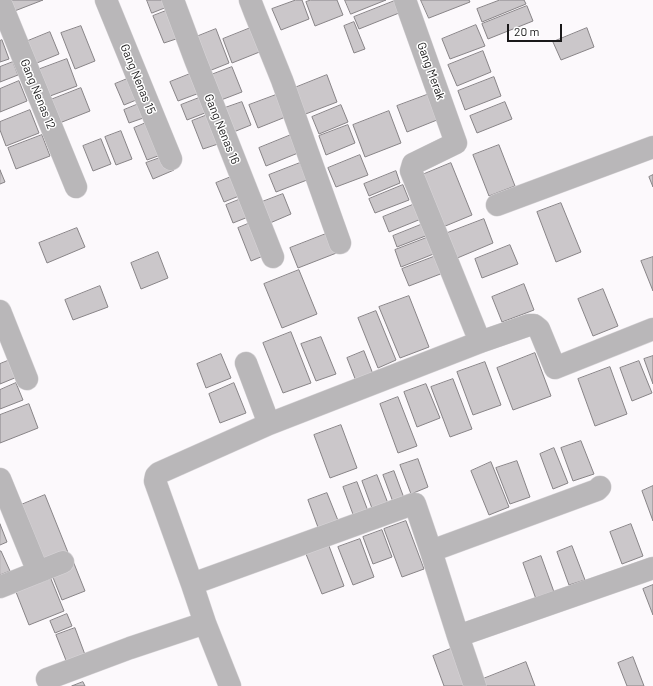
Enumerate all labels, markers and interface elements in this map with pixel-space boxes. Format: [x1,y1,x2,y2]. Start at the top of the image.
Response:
scale bar [509,16,564,42]
text: 20 m [514,24,540,38]
street label: Gang Merak [414,40,448,102]
street label: Gang Nenas 15 [117,42,159,116]
street label: Gang Nenas 12 [17,57,59,131]
street label: Gang Nenas 16 [201,92,243,166]

